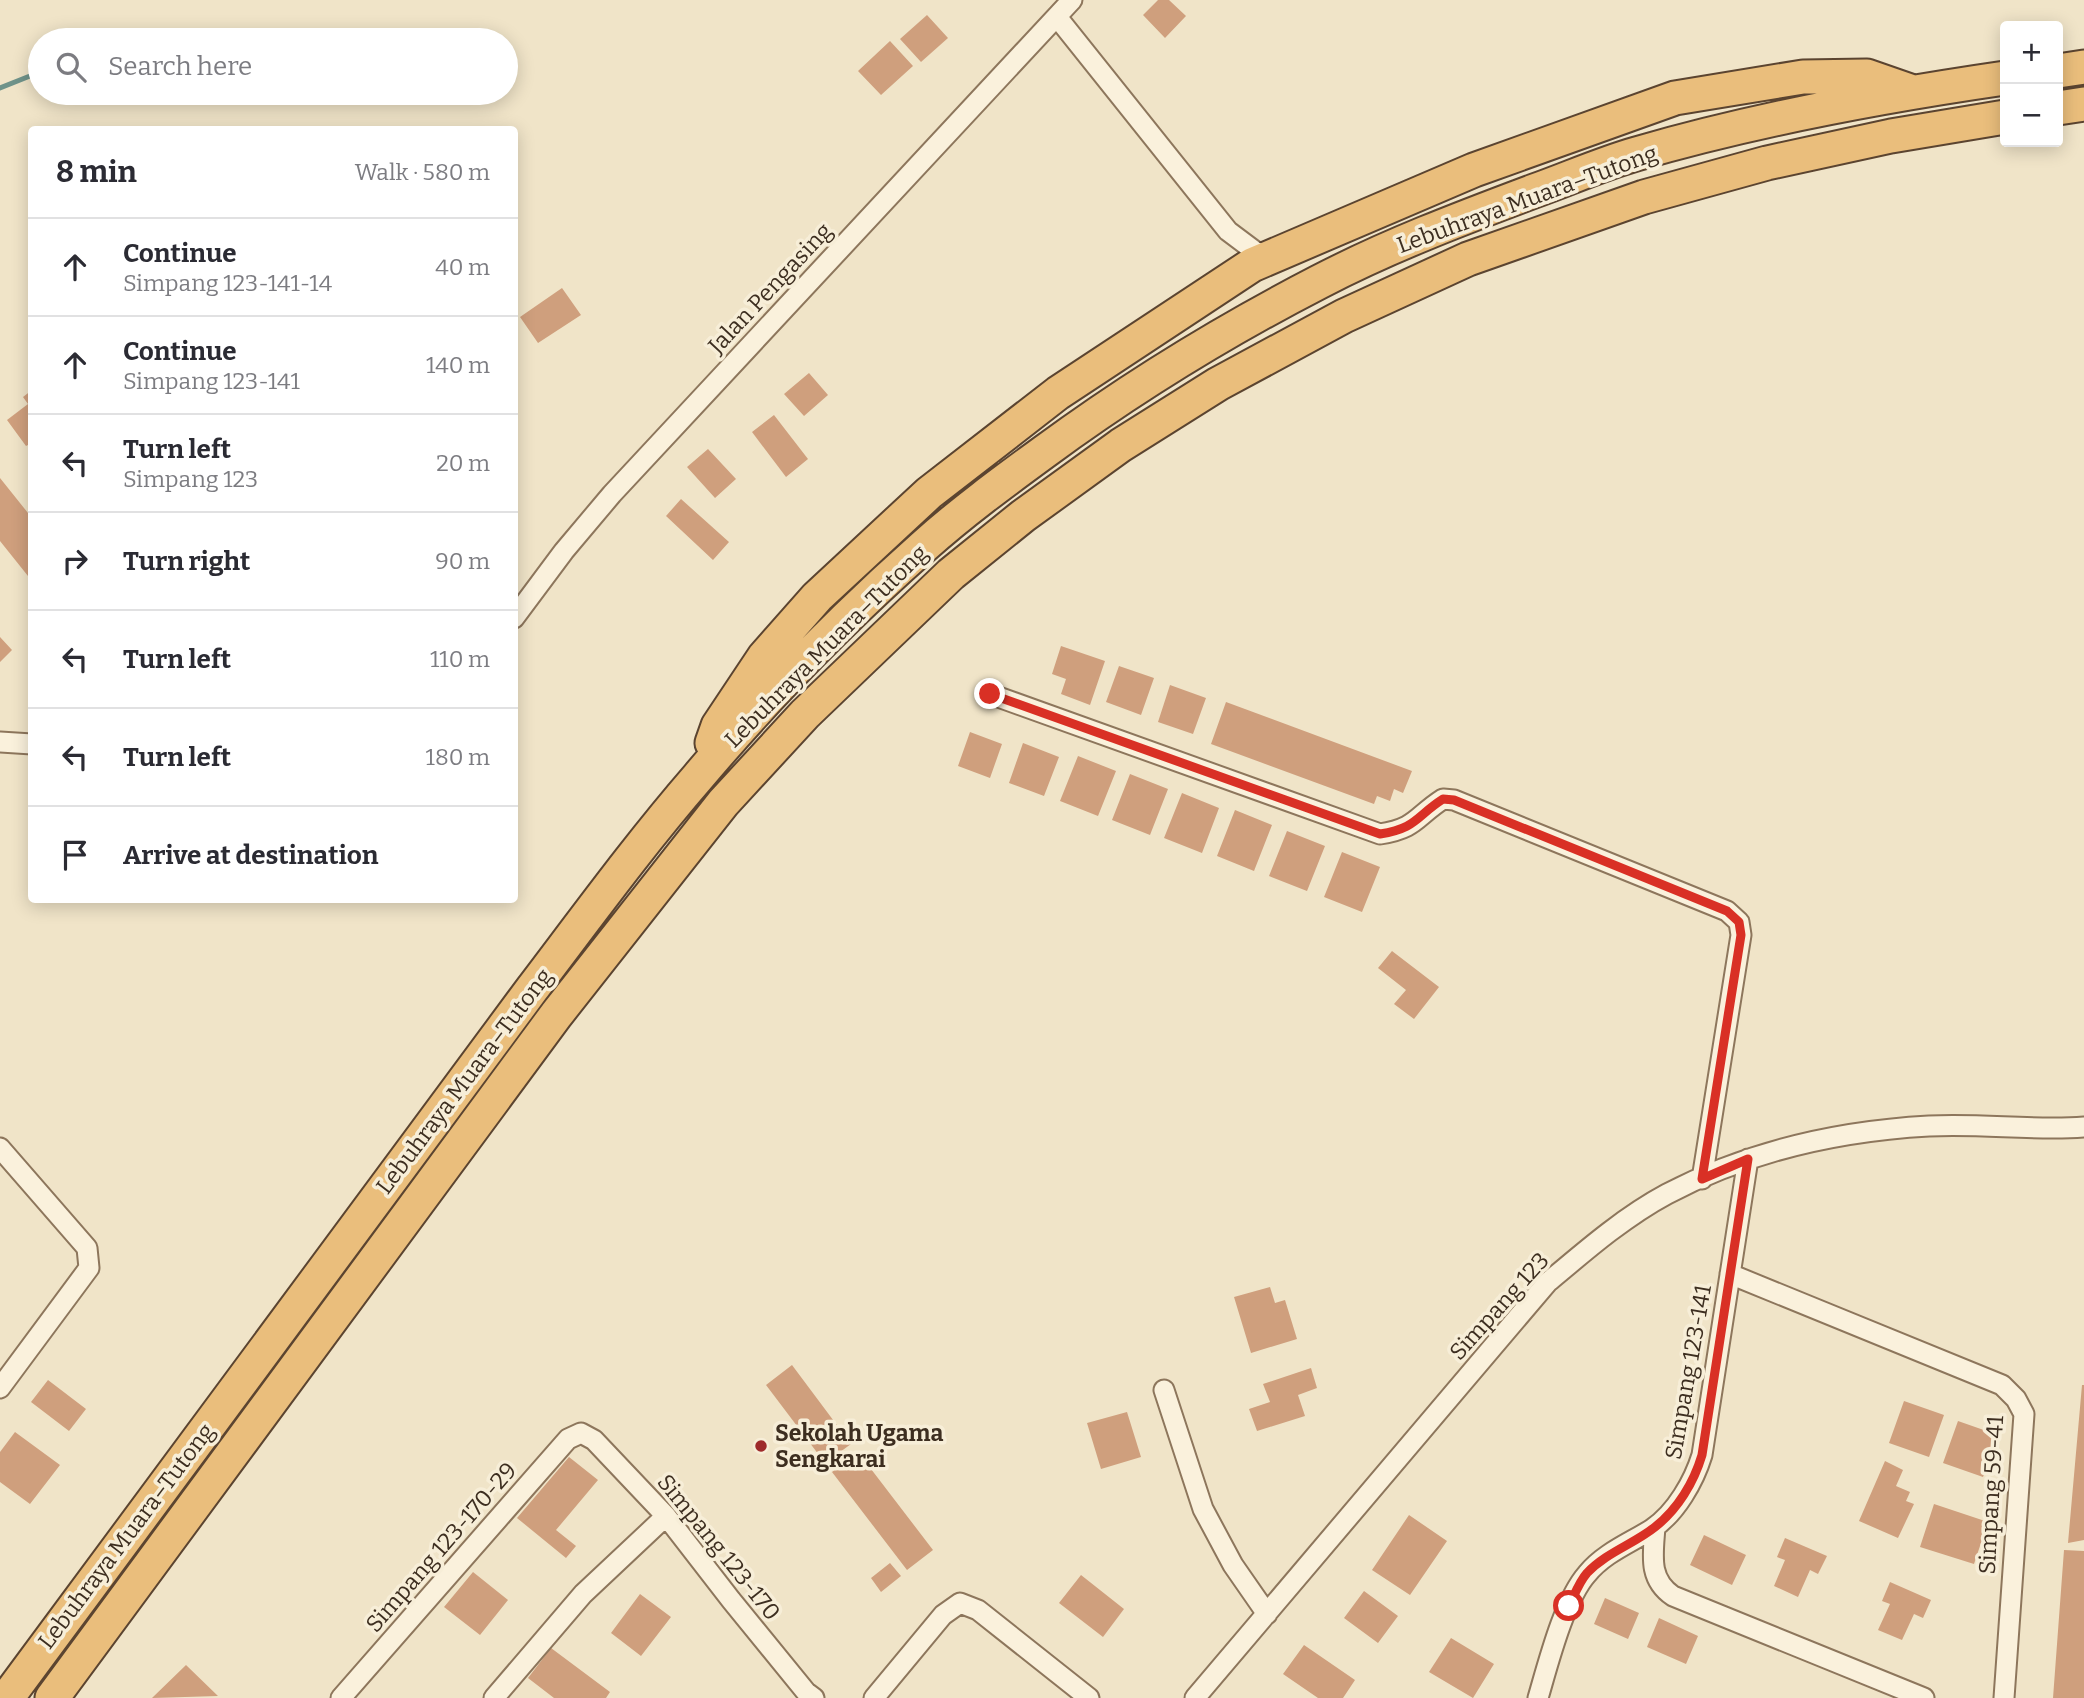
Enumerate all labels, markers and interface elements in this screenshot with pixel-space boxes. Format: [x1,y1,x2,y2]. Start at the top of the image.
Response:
map controls [2000,21,2063,147]
button: + [2000,21,2063,84]
search box [28,28,518,105]
icon: search [52,48,90,86]
text: Search here [108,51,252,82]
button: − [2000,84,2063,147]
street label: Lebuhraya Muara–Tutong [1393,139,1661,259]
text: 8 min [56,154,137,190]
text: Walk · 580 m [355,158,490,186]
street label: Jalan Pengasing [702,217,838,360]
text: Continue [123,238,237,269]
icon: ahead [56,248,94,286]
text: 40 m [435,253,490,281]
text: Simpang 123-141-14 [123,269,332,297]
text: Continue [123,336,237,367]
icon: ahead [56,346,94,384]
text: 140 m [426,351,490,379]
text: Simpang 123-141 [123,367,300,395]
text: Turn left [123,434,231,465]
icon: left [56,444,94,482]
text: 20 m [436,449,490,477]
text: Simpang 123 [123,465,258,493]
street label: Lebuhraya Muara–Tutong [719,539,933,753]
icon: right [56,542,94,580]
text: Turn right [123,546,250,577]
text: 90 m [435,547,490,575]
icon: left [56,640,94,678]
text: Turn left [123,644,231,675]
text: 110 m [430,645,490,673]
route end [974,678,1005,709]
icon: left [56,738,94,776]
text: Turn left [123,742,231,773]
text: 180 m [426,743,490,771]
icon: arrive [56,836,94,874]
text: Arrive at destination [123,840,378,871]
street label: Lebuhraya Muara–Tutong [370,963,558,1199]
street label: Simpang 123 [1443,1246,1555,1366]
street label: Simpang 123-141 [1659,1282,1717,1461]
street label: Simpang 59-41 [1973,1414,2009,1575]
street label: Lebuhraya Muara–Tutong [32,1418,220,1654]
place label: Sekolah Ugama Sengkarai [775,1419,944,1473]
marker: Sekolah Ugama Sengkarai [753,1438,769,1454]
street label: Simpang 123-170-29 [360,1456,522,1638]
street label: Simpang 123-170 [652,1468,786,1626]
route start [1553,1590,1584,1621]

